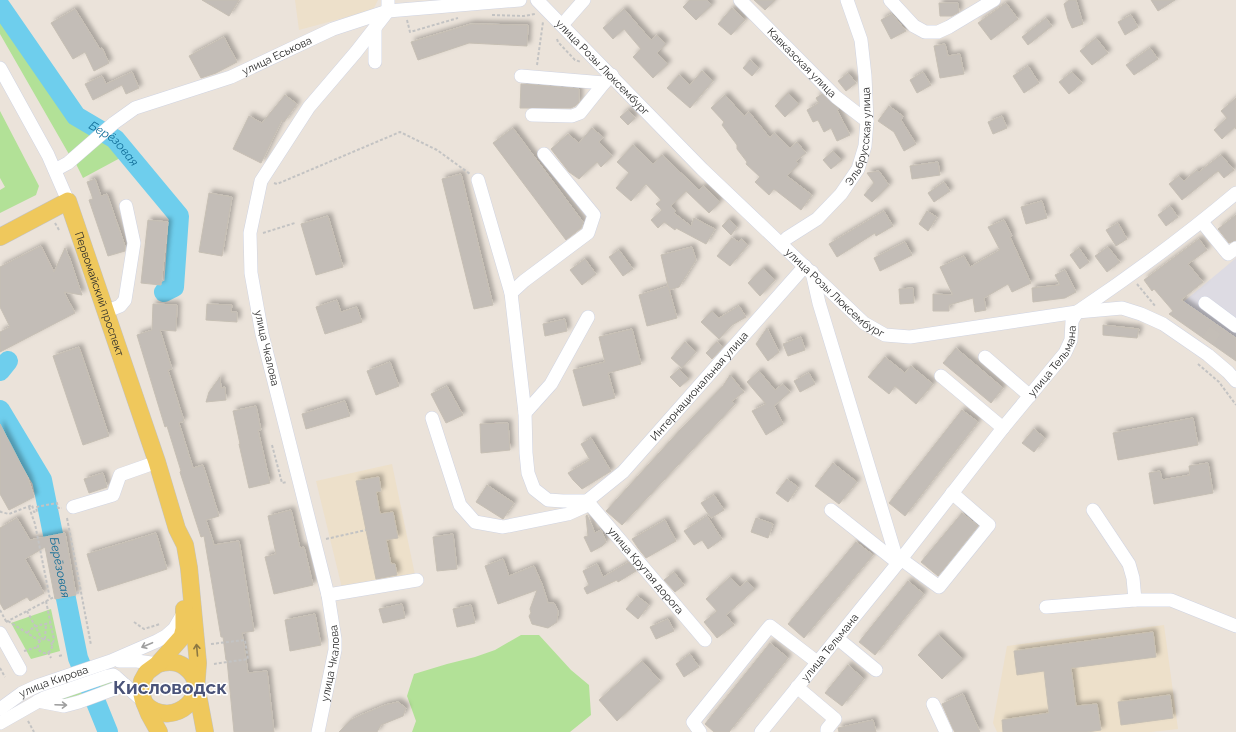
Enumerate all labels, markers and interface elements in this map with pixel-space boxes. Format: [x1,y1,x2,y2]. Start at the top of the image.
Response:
street label: улица Розы Люксембург [553,17,652,119]
street label: Кавказская улица [764,25,839,100]
street label: улица Еськова [240,34,314,78]
street label: Эльбрусская улица [843,87,874,188]
water label: Берёзовая [87,118,142,169]
street label: Первомайский проспект [72,230,127,359]
street label: улица Розы Люксембург [782,246,887,341]
street label: улица Чкалова [251,309,282,387]
street label: улица Тельмана [1026,325,1079,400]
street label: Интернациональная улица [648,329,751,443]
street label: улица Крутая дорога [605,525,686,617]
water label: Берёзовая [47,536,73,600]
street label: улица Тельмана [799,611,861,684]
street label: улица Чкалова [318,624,342,703]
one-way arrow [142,642,154,650]
one-way arrow [193,644,201,657]
street label: улица Кирова [17,663,90,700]
district label: Кисловодск [113,676,227,698]
one-way arrow [54,701,67,708]

